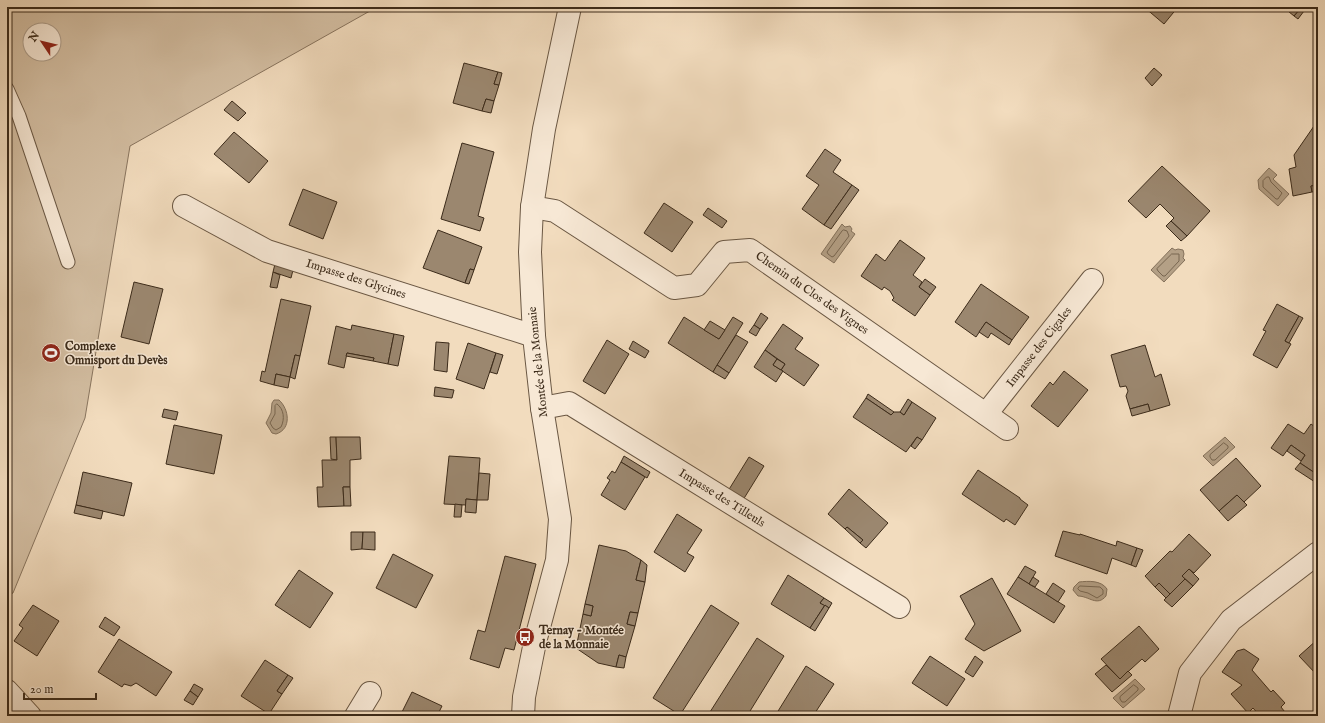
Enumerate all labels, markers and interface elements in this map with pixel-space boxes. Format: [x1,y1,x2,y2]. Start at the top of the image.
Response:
north arrow [22,22,62,62]
text: N [26,29,43,46]
street label: Chemin du Clos des Vignes [753,248,871,338]
street label: Impasse des Glycines [304,256,408,303]
street label: Impasse des Cigales [1003,304,1076,391]
street label: Montée de la Monnaie [525,305,551,418]
place label: Complexe Omnisport du Devès [65,339,168,369]
sports icon: Complexe Omnisport du Devès [40,342,62,364]
street label: Impasse des Tilleuls [675,465,768,531]
place label: Ternay - Montée de la Monnaie [538,623,624,652]
bus stop icon: Ternay - Montée de la Monnaie [514,626,536,648]
scale bar [24,675,96,701]
text: 20 m [30,682,53,697]

